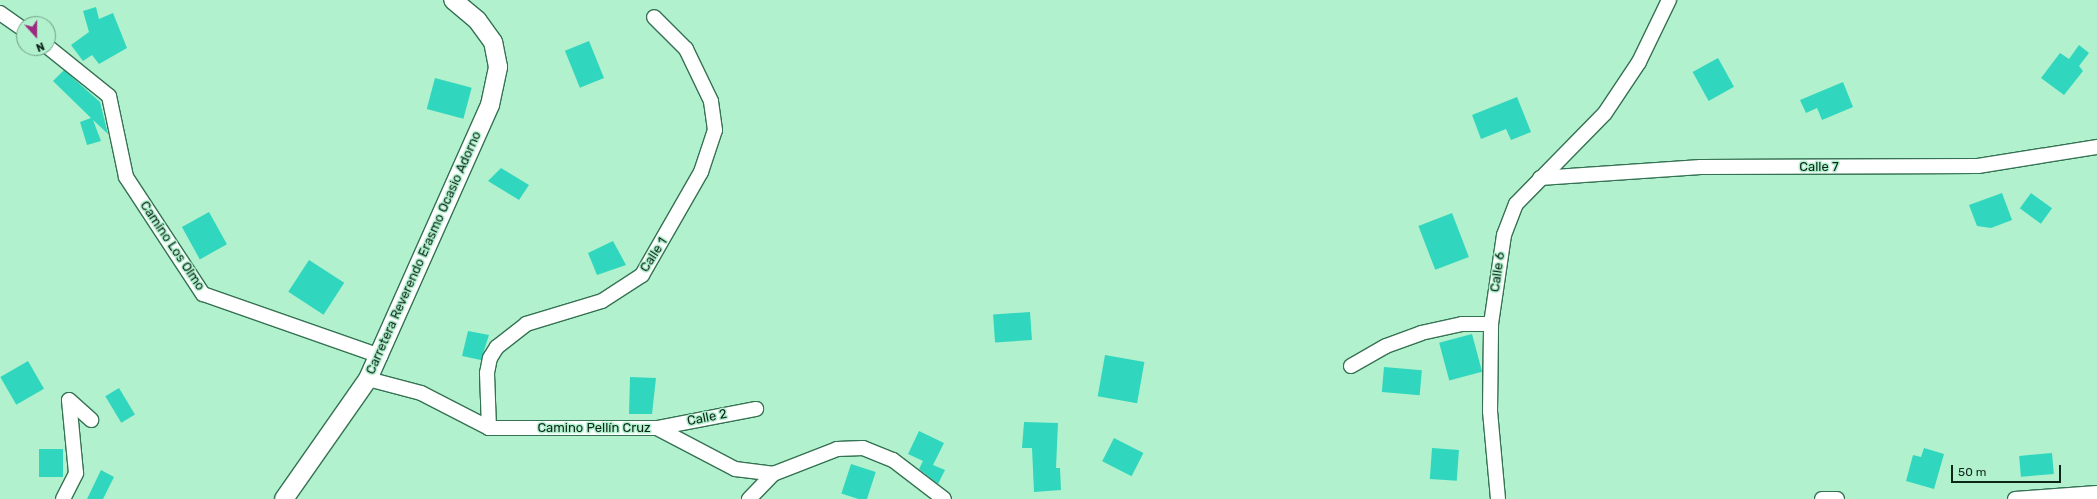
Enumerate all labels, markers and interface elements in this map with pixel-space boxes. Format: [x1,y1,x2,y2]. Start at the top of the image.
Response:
north arrow [16,16,56,56]
text: N [34,39,46,54]
street label: Carretera Reverendo Erasmo Ocasio Adorno [363,129,485,377]
street label: Calle 7 [1799,159,1839,175]
street label: Camino Los Olmo [136,198,208,294]
street label: Calle 1 [637,235,671,275]
street label: Calle 6 [1487,251,1509,293]
street label: Calle 2 [686,407,728,429]
street label: Camino Pellín Cruz [537,420,651,436]
scale bar [1953,457,2063,483]
text: 50 m [1958,465,1986,479]

